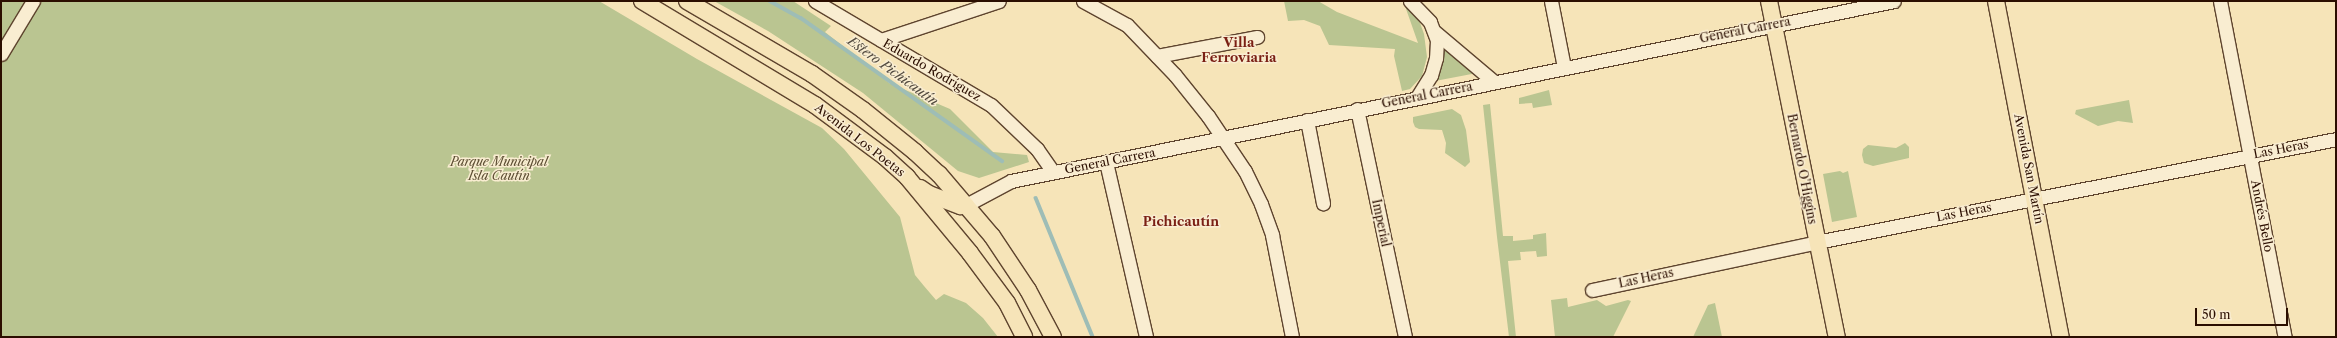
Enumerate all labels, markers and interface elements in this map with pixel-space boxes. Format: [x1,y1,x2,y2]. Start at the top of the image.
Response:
street label: General Carrera [1698,14,1792,46]
water label: Estero Pichicautín [845,33,941,109]
district label: Villa Ferroviaria [1201,35,1277,66]
street label: Eduardo Rodríguez [880,36,984,104]
street label: General Carrera [1380,79,1474,111]
street label: Avenida Los Poetas [812,100,908,180]
street label: Bernardo O'Higgins [1784,113,1820,225]
street label: Avenida San Martín [2011,113,2047,225]
street label: Las Heras [2252,137,2310,161]
street label: General Carrera [1063,145,1157,177]
park label: Parque Municipal Isla Cautín [450,155,548,183]
street label: Andrés Bello [2248,179,2276,253]
street label: Imperial [1369,198,1393,248]
street label: Las Heras [1935,200,1993,224]
district label: Pichicautín [1143,213,1219,229]
street label: Las Heras [1617,265,1675,291]
scale bar [2197,300,2290,326]
text: 50 m [2202,307,2231,322]

